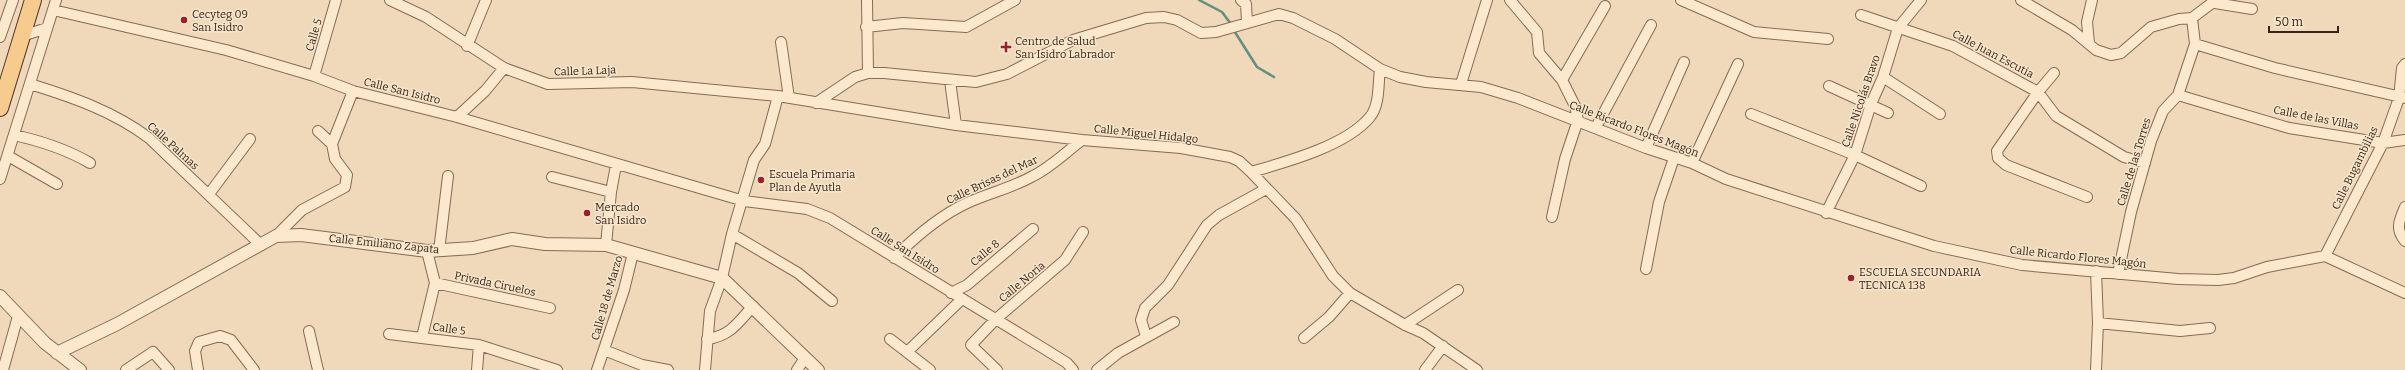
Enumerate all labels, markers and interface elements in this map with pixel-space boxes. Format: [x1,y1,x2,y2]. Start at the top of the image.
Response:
place label: Cecyteg 09 San Isidro [192,8,248,34]
scale bar [2269,8,2338,34]
marker: Cecyteg 09 San Isidro [179,15,189,25]
text: 50 m [2275,15,2304,29]
street label: Calle 5 [303,17,325,53]
street label: Calle Juan Escutia [1950,27,2036,81]
place label: Centro de Salud San Isidro Labrador [1015,35,1115,61]
marker: Centro de Salud San Isidro Labrador [1000,41,1012,53]
street label: Calle Nicolás Bravo [1839,53,1883,149]
street label: Calle La Laja [554,63,616,79]
street label: Calle San Isidro [362,75,442,107]
street label: Calle Ricardo Flores Magón [1568,98,1701,160]
street label: Calle de las Villas [2272,103,2360,133]
street label: Calle de las Torres [2114,116,2154,208]
street label: Calle Palmas [145,120,201,172]
street label: Calle Miguel Hidalgo [1093,122,1199,146]
street label: Calle Bugambilias [2329,124,2381,212]
street label: Calle Brisas del Mar [944,153,1040,207]
place label: Escuela Primaria Plan de Ayutla [769,168,855,194]
marker: Escuela Primaria Plan de Ayutla [756,175,766,185]
place label: Mercado San Isidro [595,201,646,227]
marker: Mercado San Isidro [582,208,592,218]
street label: Calle San Isidro [868,224,942,276]
street label: Calle Emiliano Zapata [328,232,440,256]
street label: Calle 8 [968,237,1002,269]
street label: Calle Ricardo Flores Magón [2009,243,2147,271]
street label: Calle 18 de Marzo [589,254,625,342]
street label: Calle Noria [996,259,1048,305]
place label: ESCUELA SECUNDARIA TECNICA 138 [1859,266,1981,292]
street label: Privada Ciruelos [453,269,537,299]
marker: ESCUELA SECUNDARIA TECNICA 138 [1846,273,1856,283]
street label: Calle 5 [432,320,467,338]

